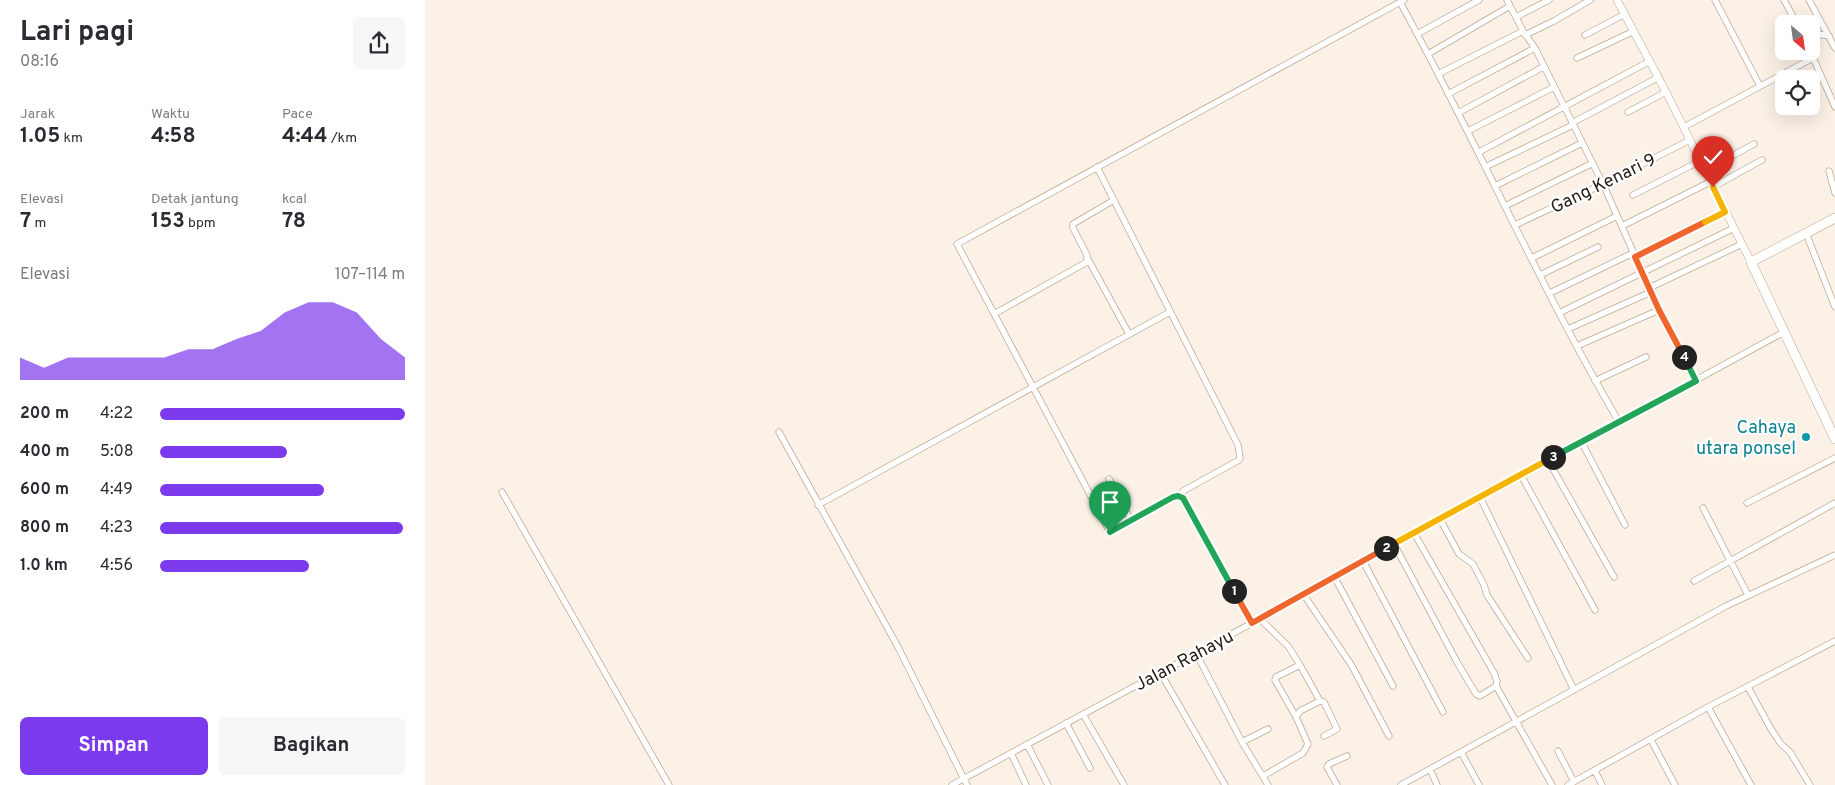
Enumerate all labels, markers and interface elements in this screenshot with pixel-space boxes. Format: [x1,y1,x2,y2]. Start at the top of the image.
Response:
text: Lari pagi [20,15,134,51]
north arrow [1775,15,1820,60]
map controls [1775,15,1820,115]
button: share [353,17,405,69]
text: 08:16 [20,52,59,72]
button: locate [1775,70,1820,115]
text: Jarak [20,106,55,123]
text: Waktu [151,106,190,123]
text: Pace [282,106,313,123]
text: 1.05 [20,123,60,150]
text: 4:58 [151,123,196,150]
text: 4:44 [282,123,328,150]
text: km [60,130,83,147]
text: /km [328,130,357,147]
pin [1692,136,1734,187]
icon: check [1699,143,1727,171]
street label: Gang Kenari 9 [1547,149,1660,220]
text: Elevasi [20,191,64,208]
text: Detak jantung [151,191,239,208]
text: kcal [282,191,307,208]
text: 7 [20,208,31,235]
text: 153 [151,208,185,235]
text: 78 [282,208,306,235]
text: m [31,215,46,232]
text: bpm [185,215,216,232]
text: Elevasi [20,265,70,285]
text: 107–114 m [335,265,405,285]
pin: 4 [1671,344,1697,370]
text: 4 [1680,349,1689,366]
text: 200 m [20,404,69,424]
text: 4:22 [100,404,133,424]
place label: Cahaya utara ponsel [1696,417,1796,461]
marker: Cahaya utara ponsel [1800,431,1812,443]
text: 400 m [20,442,69,462]
text: 5:08 [100,442,134,462]
pin: 3 [1541,444,1565,470]
text: 3 [1549,449,1558,466]
text: 600 m [20,480,69,500]
text: 4:49 [100,480,133,500]
pin [1089,481,1131,532]
icon: arrive [1096,488,1124,516]
text: 800 m [20,518,69,538]
text: 4:23 [100,518,133,538]
pin: 2 [1373,536,1399,560]
text: 2 [1382,540,1391,557]
text: 1.0 km [20,556,68,576]
text: 4:56 [100,556,133,576]
pin: 1 [1221,578,1247,604]
text: 1 [1232,583,1237,600]
street label: Jalan Rahayu [1131,626,1238,697]
button: Simpan [20,717,208,775]
button: Bagikan [218,717,405,775]

